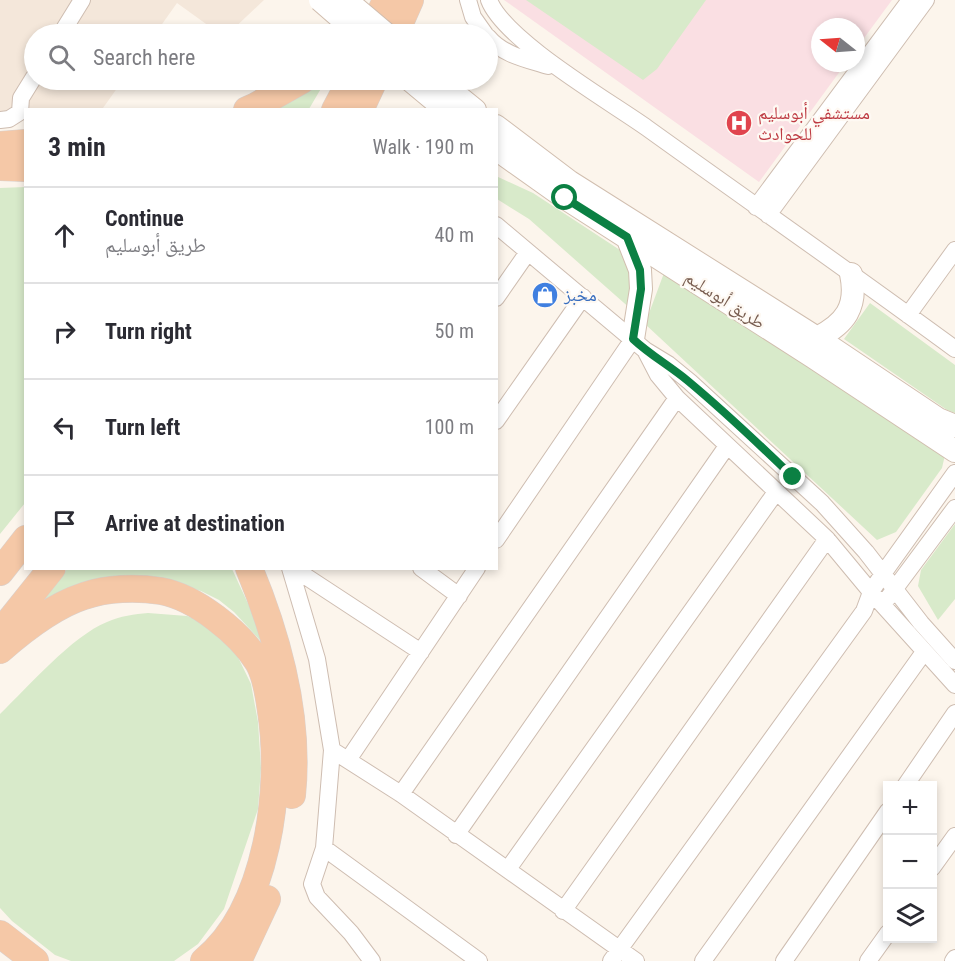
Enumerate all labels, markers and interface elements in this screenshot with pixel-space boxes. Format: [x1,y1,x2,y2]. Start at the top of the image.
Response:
north arrow [811,18,865,72]
search box [24,24,498,90]
icon: search [45,41,78,74]
text: Search here [93,45,195,70]
place label: مستشفي أبوسليم للحوادث [758,102,870,144]
hospital icon: مستشفي أبوسليم للحوادث [724,108,754,138]
text: 3 min [48,132,106,162]
text: Walk · 190 m [373,135,474,159]
route start [551,184,577,210]
text: Continue [105,206,184,231]
icon: ahead [48,219,81,252]
text: 40 m [435,223,474,247]
text: طريق أبوسليم [105,233,206,257]
street label: طريق أبوسليم [680,266,769,335]
shop icon: مخبز [530,280,560,310]
place label: مخبز [563,284,597,306]
icon: right [48,315,81,348]
text: Turn right [105,319,192,344]
text: 50 m [435,319,474,343]
icon: left [48,411,81,444]
text: Turn left [105,415,180,440]
text: 100 m [425,415,474,439]
route end [779,463,805,489]
icon: arrive [48,507,81,540]
text: Arrive at destination [105,511,285,536]
map controls [883,781,937,943]
button: + [883,781,937,835]
button: − [883,835,937,889]
button: layers [883,889,937,943]

